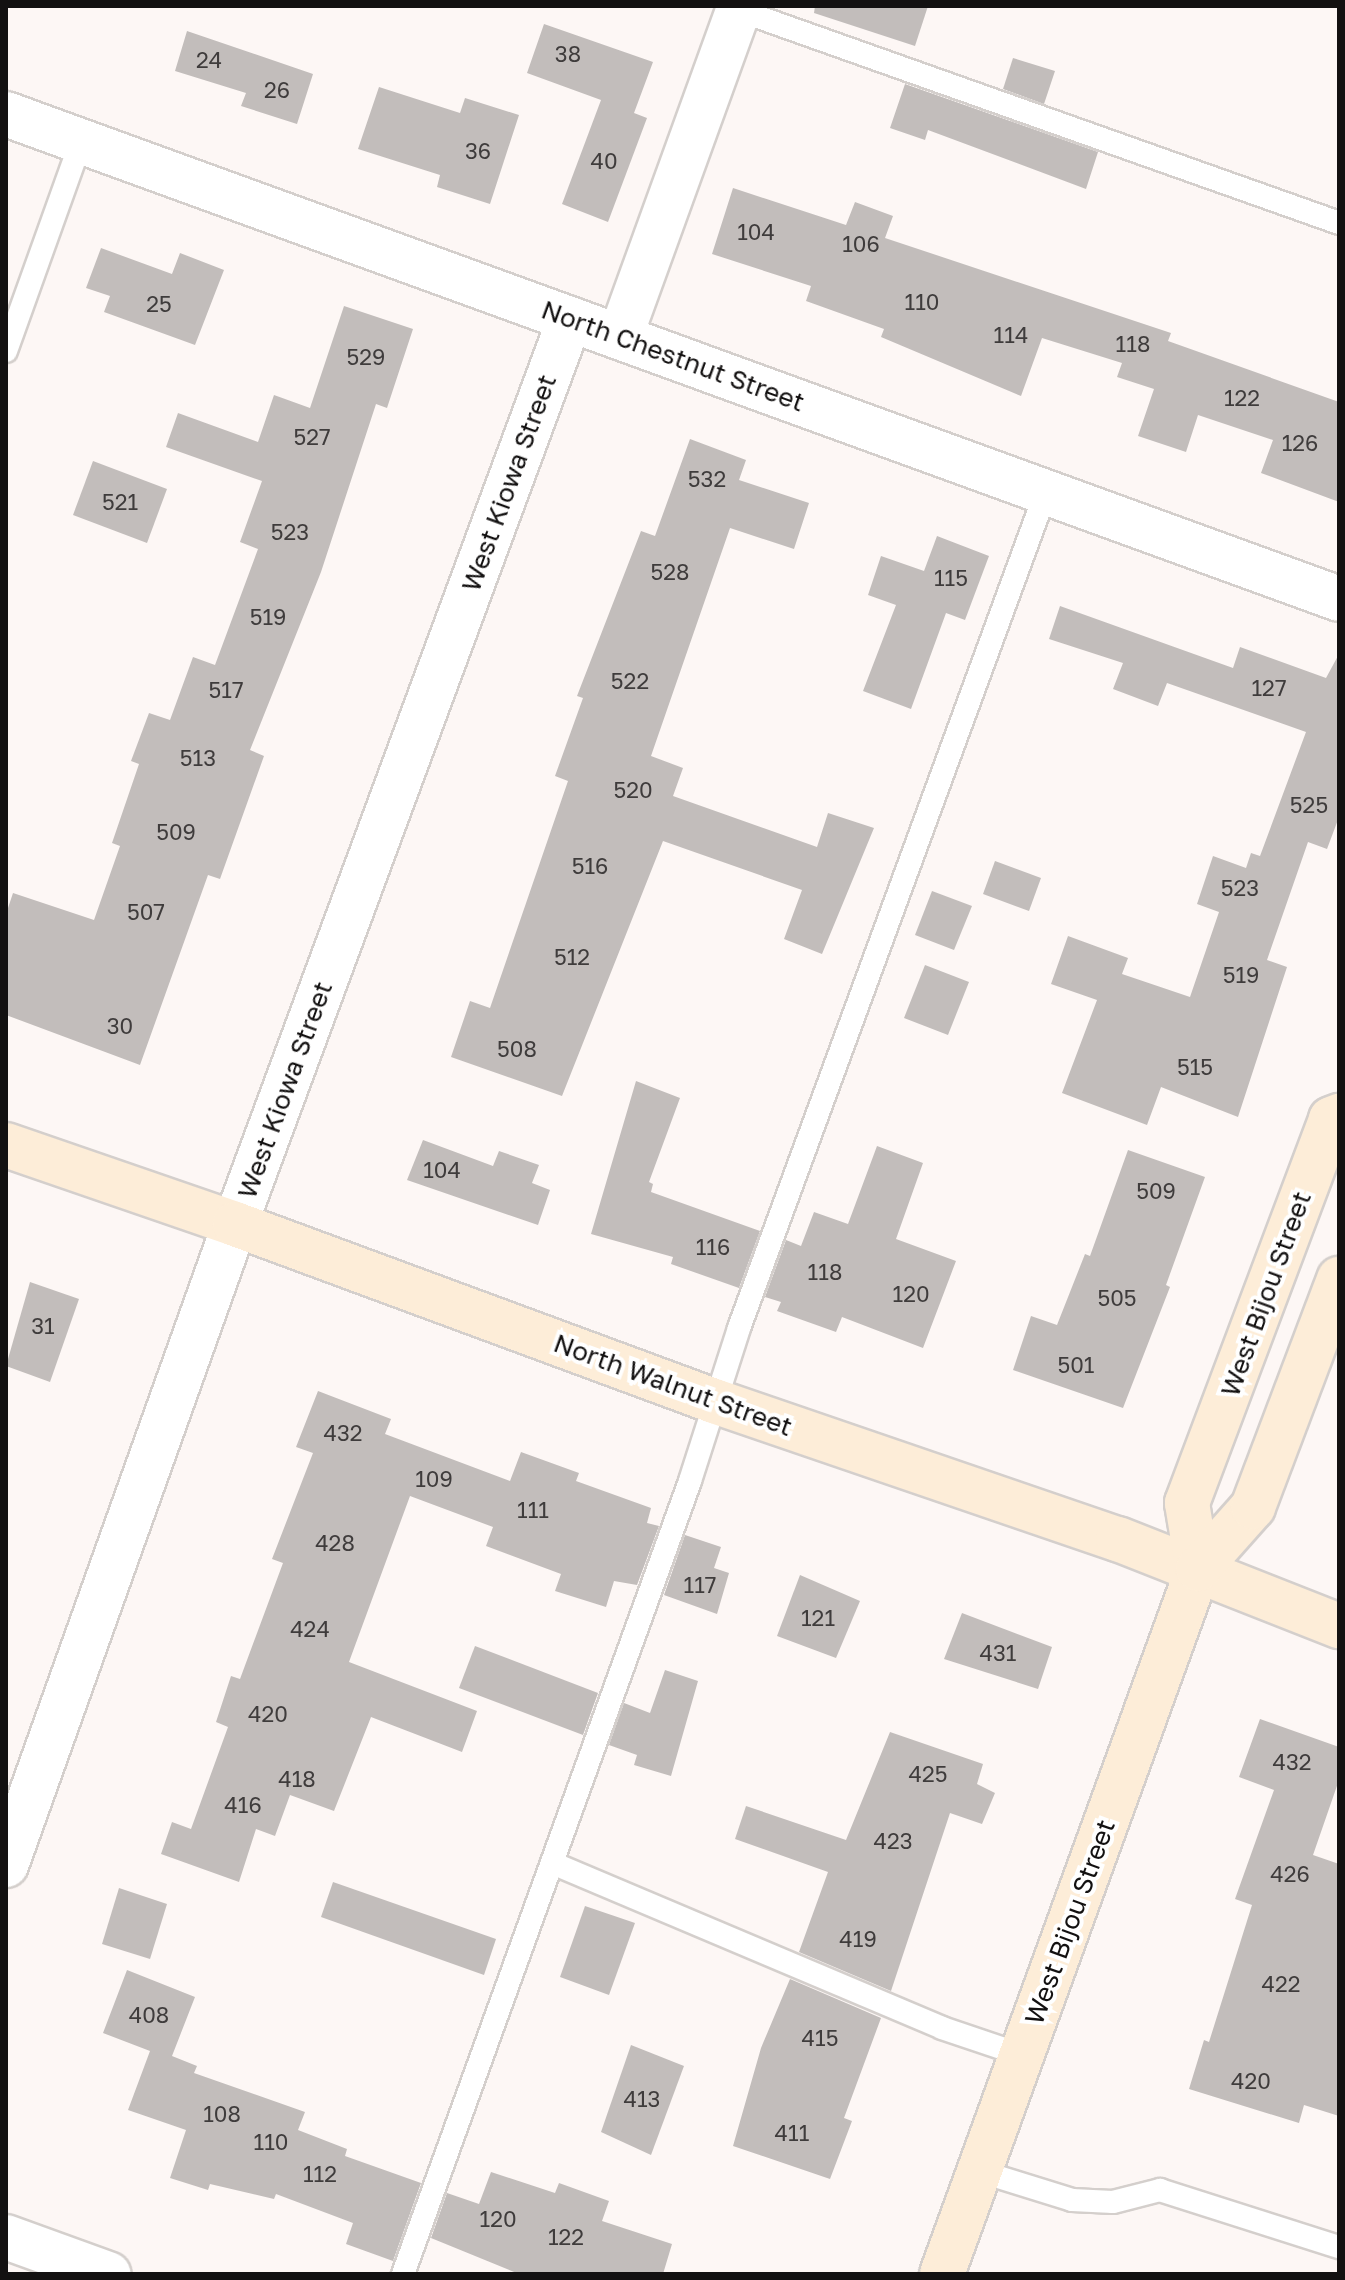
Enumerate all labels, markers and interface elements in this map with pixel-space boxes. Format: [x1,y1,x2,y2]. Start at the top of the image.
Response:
house number: 38 [555,41,581,67]
house number: 24 [196,47,222,73]
house number: 26 [264,77,290,103]
house number: 36 [465,138,491,164]
house number: 40 [590,148,618,174]
house number: 104 [737,219,775,245]
house number: 106 [842,231,880,257]
house number: 110 [905,289,939,315]
house number: 25 [146,291,172,317]
street label: North Chestnut Street [537,294,809,418]
house number: 114 [994,322,1028,348]
house number: 118 [1116,331,1150,357]
house number: 529 [347,344,385,370]
street label: West Kiowa Street [455,370,563,596]
house number: 122 [1224,385,1260,411]
house number: 527 [293,424,331,450]
house number: 126 [1282,430,1318,456]
house number: 532 [688,466,726,492]
house number: 521 [102,489,138,515]
house number: 523 [271,519,309,545]
house number: 528 [651,559,689,585]
house number: 115 [934,565,968,591]
house number: 519 [250,604,286,630]
house number: 522 [611,668,649,694]
house number: 127 [1251,675,1287,701]
house number: 517 [208,677,244,703]
house number: 513 [180,745,216,771]
house number: 520 [613,777,653,803]
house number: 525 [1290,792,1328,818]
house number: 509 [156,819,196,845]
house number: 516 [572,853,608,879]
house number: 523 [1221,875,1259,901]
house number: 507 [127,899,165,925]
house number: 512 [554,944,590,970]
house number: 519 [1223,962,1259,988]
street label: West Kiowa Street [231,977,339,1203]
house number: 30 [107,1013,133,1039]
house number: 508 [497,1036,537,1062]
house number: 515 [1177,1054,1213,1080]
house number: 104 [423,1157,461,1183]
house number: 509 [1136,1178,1176,1204]
street label: West Bijou Street [1214,1187,1318,1401]
house number: 116 [696,1234,730,1260]
house number: 118 [808,1259,842,1285]
house number: 120 [892,1281,930,1307]
house number: 505 [1097,1285,1137,1311]
house number: 31 [31,1313,55,1339]
street label: North Walnut Street [550,1327,796,1443]
house number: 501 [1057,1352,1095,1378]
house number: 432 [323,1420,363,1446]
house number: 109 [415,1466,453,1492]
house number: 111 [517,1497,549,1523]
house number: 428 [315,1530,355,1556]
house number: 117 [684,1572,716,1598]
house number: 121 [801,1605,835,1631]
house number: 424 [290,1616,330,1642]
house number: 431 [980,1640,1016,1666]
house number: 420 [248,1701,288,1727]
house number: 432 [1272,1749,1312,1775]
house number: 425 [909,1761,947,1787]
house number: 418 [278,1766,316,1792]
house number: 416 [224,1792,262,1818]
street label: West Bijou Street [1018,1815,1122,2029]
house number: 423 [873,1828,913,1854]
house number: 426 [1270,1861,1310,1887]
house number: 419 [839,1926,877,1952]
house number: 422 [1262,1971,1300,1997]
house number: 408 [129,2002,169,2028]
house number: 415 [802,2025,838,2051]
house number: 420 [1231,2068,1271,2094]
house number: 413 [624,2086,660,2112]
house number: 108 [203,2101,241,2127]
house number: 411 [775,2120,809,2146]
house number: 110 [254,2129,288,2155]
house number: 112 [303,2161,337,2187]
house number: 120 [479,2206,517,2232]
house number: 122 [548,2224,584,2250]

